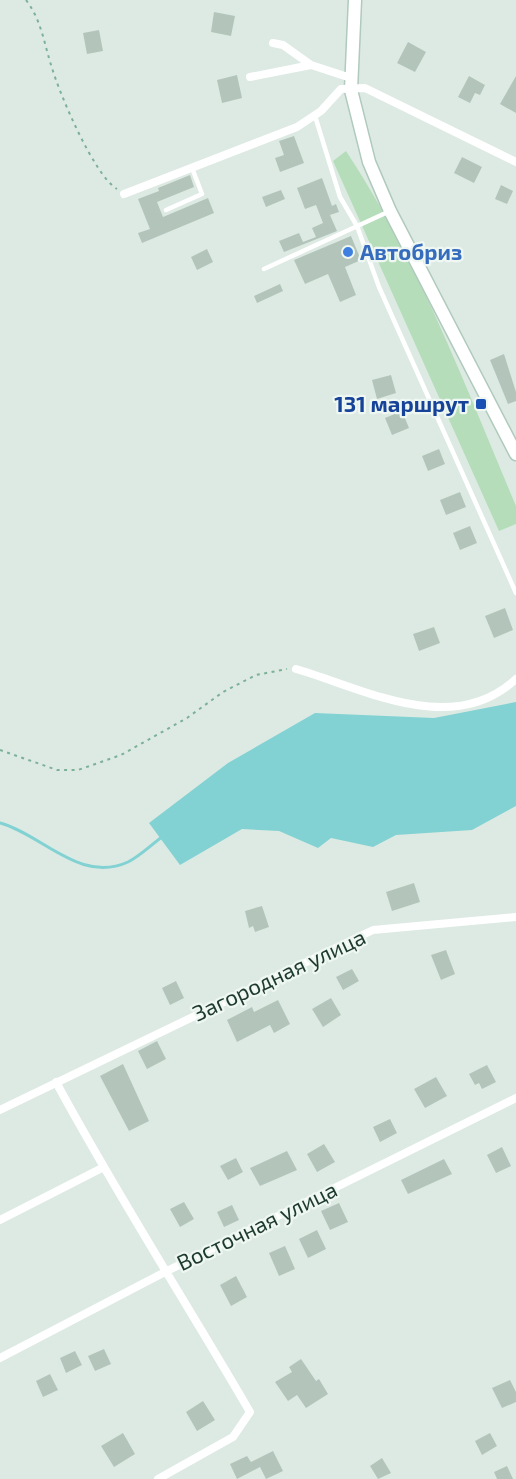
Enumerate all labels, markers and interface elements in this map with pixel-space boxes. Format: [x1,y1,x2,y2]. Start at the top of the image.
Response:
place label: Автобриз [360,238,462,264]
marker: Автобриз [341,245,355,259]
place label: 131 маршрут [334,390,469,416]
marker: 131 маршрут [474,397,488,411]
street label: Загородная улица [188,923,370,1027]
street label: Восточная улица [172,1175,341,1276]

